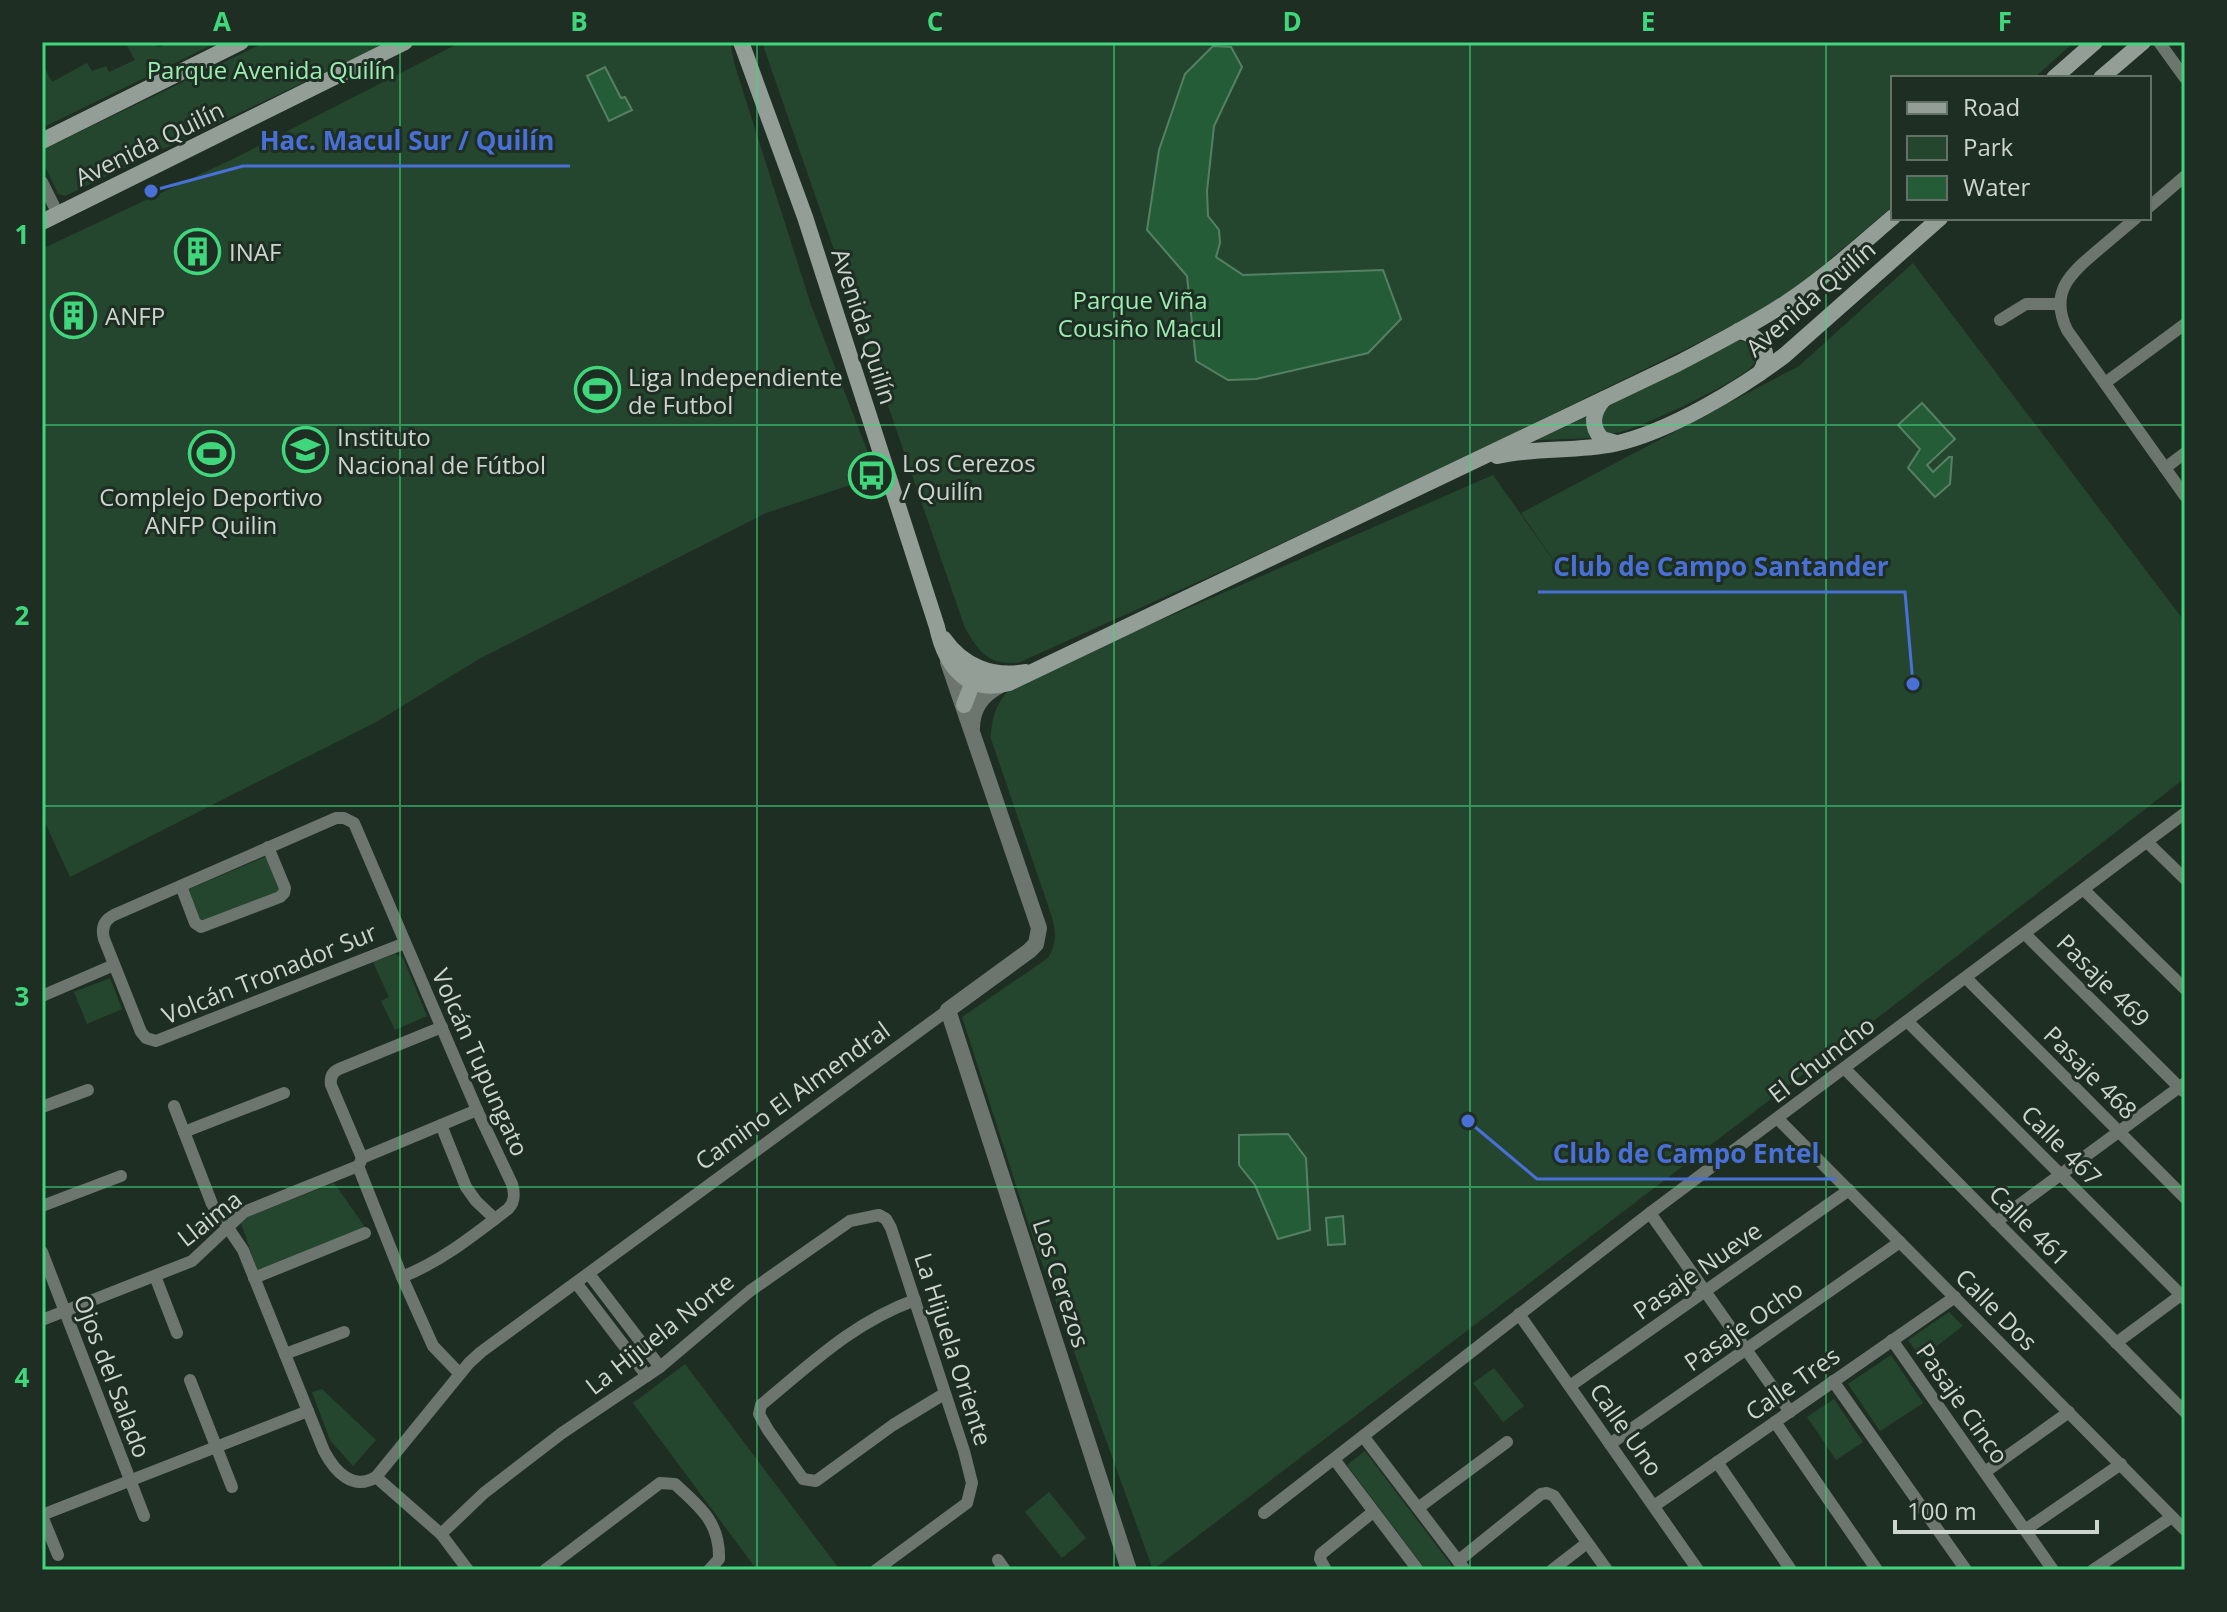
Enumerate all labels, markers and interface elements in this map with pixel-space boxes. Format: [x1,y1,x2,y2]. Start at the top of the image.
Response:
text: A [213,3,231,39]
text: B [570,3,588,39]
text: C [927,3,943,39]
text: D [1282,3,1302,39]
text: E [1641,3,1655,39]
text: F [1998,3,2012,39]
park label: Parque Avenida Quilín [147,53,395,86]
legend [1891,76,2151,220]
text: Road [1963,90,2020,123]
street label: Avenida Quilín [69,93,229,193]
callout: Hac. Macul Sur / Quilín [243,116,570,166]
text: Hac. Macul Sur / Quilín [260,122,554,158]
text: Park [1963,130,2014,163]
text: Water [1963,170,2031,203]
text: 1 [15,216,29,252]
building icon: INAF [174,227,222,275]
street label: Avenida Quilín [1738,232,1882,364]
place label: INAF [229,235,281,268]
street label: Avenida Quilín [824,244,906,408]
park label: Parque Viña Cousiño Macul [1058,283,1222,344]
building icon: ANFP [50,291,98,339]
place label: ANFP [105,299,165,332]
place label: Liga Independiente de Futbol [628,360,843,421]
sports icon: Liga Independiente de Futbol [573,366,621,414]
place label: Instituto Nacional de Fútbol [337,420,546,481]
school or university icon: Instituto Nacional de Fútbol [282,426,330,474]
sports icon: Complejo Deportivo ANFP Quilin [187,430,235,478]
place label: Los Cerezos / Quilín [902,446,1036,507]
bus stop icon: Los Cerezos / Quilín [847,452,895,500]
place label: Complejo Deportivo ANFP Quilin [99,480,323,541]
callout: Club de Campo Santander [1538,542,1905,592]
text: Club de Campo Santander [1553,548,1889,584]
text: 2 [15,597,30,633]
street label: Volcán Tronador Sur [157,915,381,1031]
street label: Pasaje 469 [2050,926,2158,1034]
street label: Volcán Tupungato [425,963,537,1161]
text: 3 [15,978,29,1014]
street label: El Chuncho [1761,1008,1881,1110]
street label: Camino El Almendral [688,1013,896,1177]
street label: Pasaje 468 [2037,1018,2145,1126]
street label: Calle 467 [2014,1097,2110,1193]
callout: Club de Campo Entel [1537,1129,1836,1179]
text: Club de Campo Entel [1553,1135,1819,1171]
street label: Calle 461 [1982,1177,2078,1273]
street label: Llaima [170,1182,248,1254]
street label: Pasaje Nueve [1626,1213,1768,1327]
street label: Los Cerezos [1026,1214,1098,1352]
street label: La Hijuela Oriente [907,1249,1001,1449]
street label: Calle Dos [1949,1261,2045,1357]
street label: La Hijuela Norte [578,1265,740,1401]
street label: Pasaje Ocho [1677,1272,1809,1378]
street label: Ojos del Salado [67,1290,159,1462]
street label: Pasaje Cinco [1909,1336,2017,1470]
street label: Calle Tres [1738,1338,1846,1428]
text: 4 [15,1359,30,1395]
street label: Calle Uno [1583,1376,1671,1482]
scale bar [1895,1484,2097,1534]
text: 100 m [1907,1494,1977,1527]

